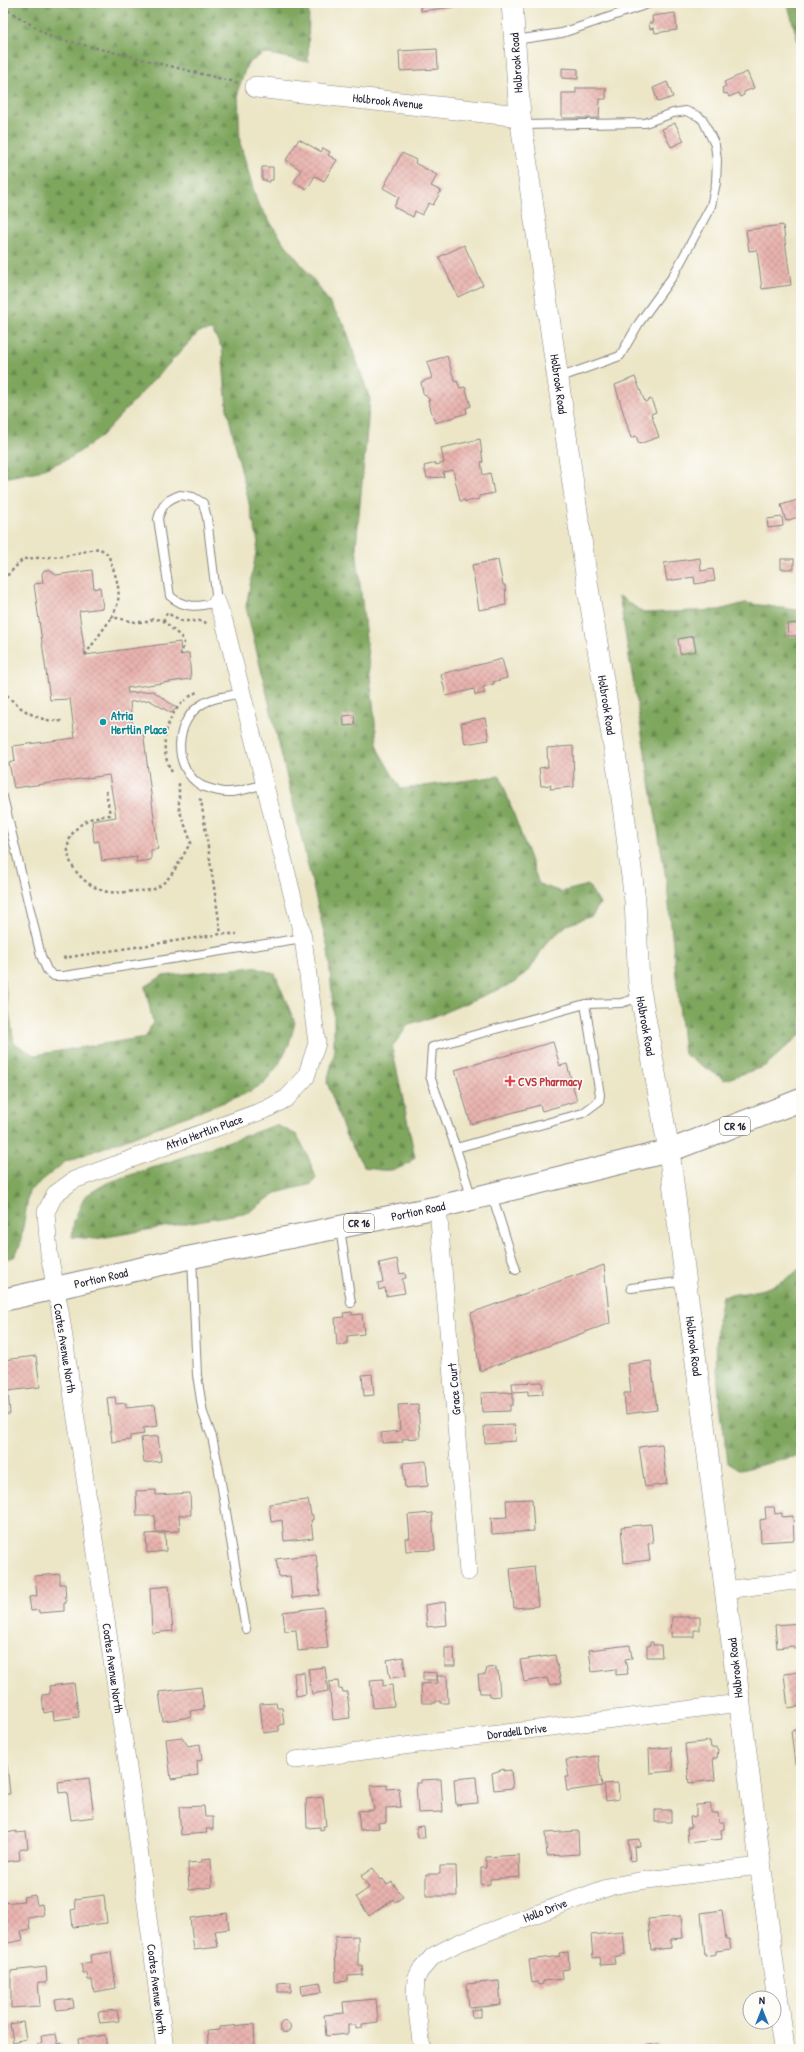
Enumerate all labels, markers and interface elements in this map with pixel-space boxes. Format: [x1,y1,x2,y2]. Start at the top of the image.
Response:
street label: Holbrook Road [505,32,527,94]
street label: Holbrook Avenue [352,89,424,113]
street label: Holbrook Road [546,353,572,415]
street label: Holbrook Road [594,674,620,736]
place label: Atria Hertlin Place [111,707,168,738]
marker: Atria Hertlin Place [98,717,108,727]
street label: Holbrook Road [632,995,660,1057]
place label: CVS Pharmacy [518,1073,582,1091]
marker: CVS Pharmacy [505,1076,515,1086]
street label: Atria Hertlin Place [163,1110,245,1154]
road number: CR 16 [720,1117,750,1135]
street label: Portion Road [389,1197,447,1225]
road number: CR 16 [344,1214,374,1232]
street label: Portion Road [72,1263,130,1292]
street label: Coates Avenue North [50,1302,80,1394]
street label: Holbrook Road [682,1315,706,1377]
street label: Grace Court [443,1361,465,1416]
street label: Coates Avenue North [98,1622,128,1714]
street label: Holbrook Road [723,1637,747,1699]
street label: Doradell Drive [486,1719,548,1743]
street label: Hollo Drive [521,1894,570,1926]
street label: Coates Avenue North [143,1943,171,2035]
north arrow [742,1990,782,2030]
text: N [759,1993,765,2007]

